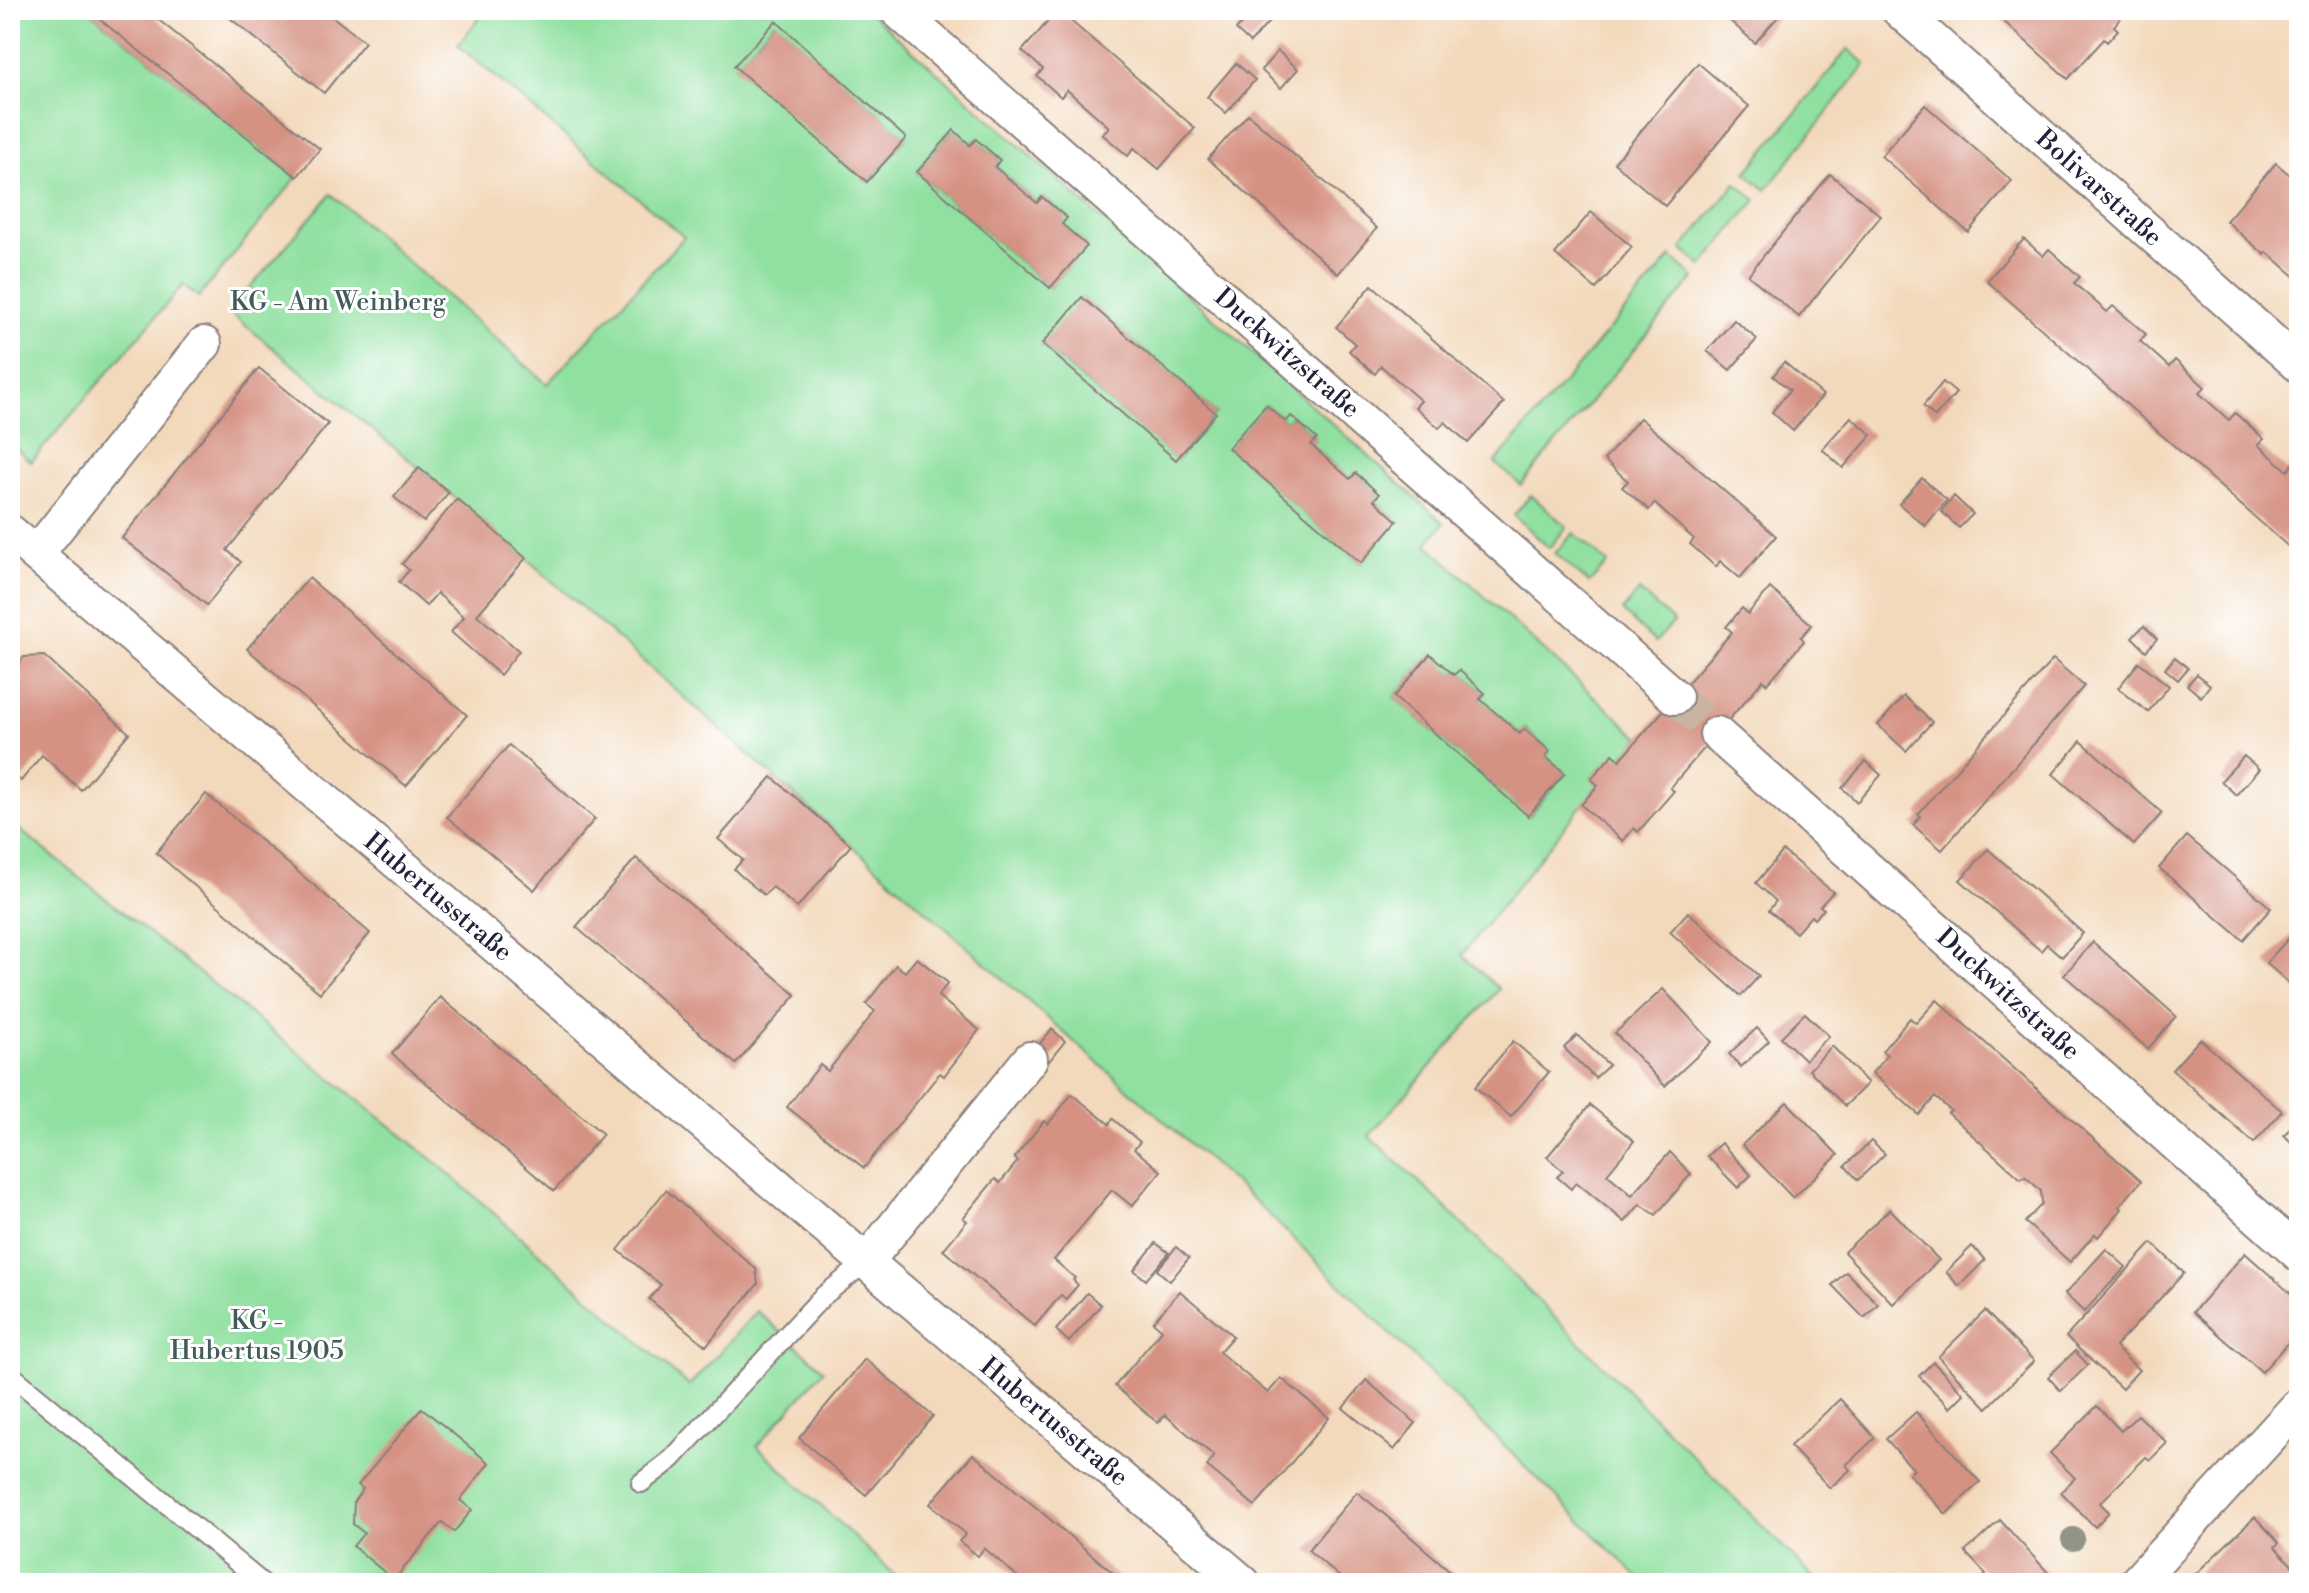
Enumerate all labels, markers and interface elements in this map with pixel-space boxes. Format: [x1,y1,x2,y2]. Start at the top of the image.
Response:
street label: Bolivarstraße [2028,122,2169,253]
street label: Duckwitzstraße [1208,281,1366,425]
park label: KG - Am Weinberg [230,286,446,318]
street label: Hubertusstraße [357,826,519,968]
street label: Duckwitzstraße [1930,921,2086,1067]
park label: KG - Hubertus 1905 [170,1305,344,1367]
street label: Hubertusstraße [973,1351,1135,1493]

